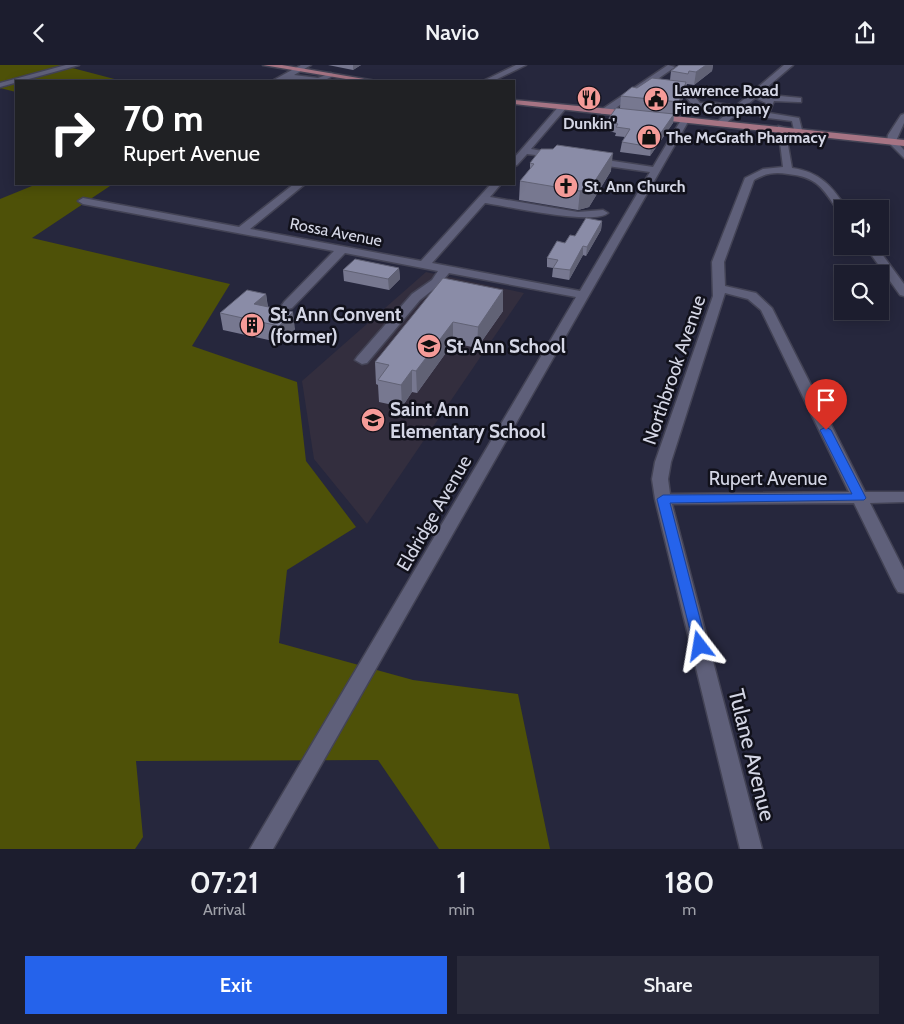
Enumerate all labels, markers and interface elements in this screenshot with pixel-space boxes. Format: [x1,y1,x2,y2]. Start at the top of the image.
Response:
icon: back [25,19,53,47]
text: Navio [425,19,479,46]
icon: share [851,19,879,47]
place label: Lawrence Road Fire Company [674,81,779,118]
restaurant icon: Dunkin' [576,85,602,111]
public building icon: Lawrence Road Fire Company [643,86,669,112]
text: 70 m [123,97,204,140]
icon: right [40,100,105,165]
place label: Dunkin' [563,114,615,133]
shop icon: The McGrath Pharmacy [636,124,662,150]
place label: The McGrath Pharmacy [666,128,827,147]
text: Rupert Avenue [123,140,260,167]
church icon: St. Ann Church [553,173,579,199]
place label: St. Ann Church [584,177,686,196]
map controls [834,200,889,320]
button: sound [834,200,889,255]
street label: Rossa Avenue [288,214,384,250]
button: search [834,265,889,320]
street label: Northbrook Avenue [638,292,710,448]
place label: St. Ann Convent (former) [270,303,402,348]
building icon: St. Ann Convent (former) [239,312,265,338]
school or university icon: St. Ann School [416,333,442,359]
place label: St. Ann School [446,335,566,358]
pin [805,379,847,430]
icon: arrive [812,386,840,414]
place label: Saint Ann Elementary School [390,398,546,443]
school or university icon: Saint Ann Elementary School [360,407,386,433]
street label: Eldridge Avenue [392,451,477,575]
street label: Rupert Avenue [709,467,827,490]
position arrow [673,619,725,671]
street label: Tulane Avenue [723,686,781,824]
text: 07:21 [190,864,259,901]
text: 1 [456,864,467,901]
text: 180 [664,864,714,901]
text: Arrival [203,900,246,919]
text: min [448,900,475,919]
text: m [682,900,696,919]
button: Exit [25,956,447,1014]
button: Share [457,956,879,1014]

